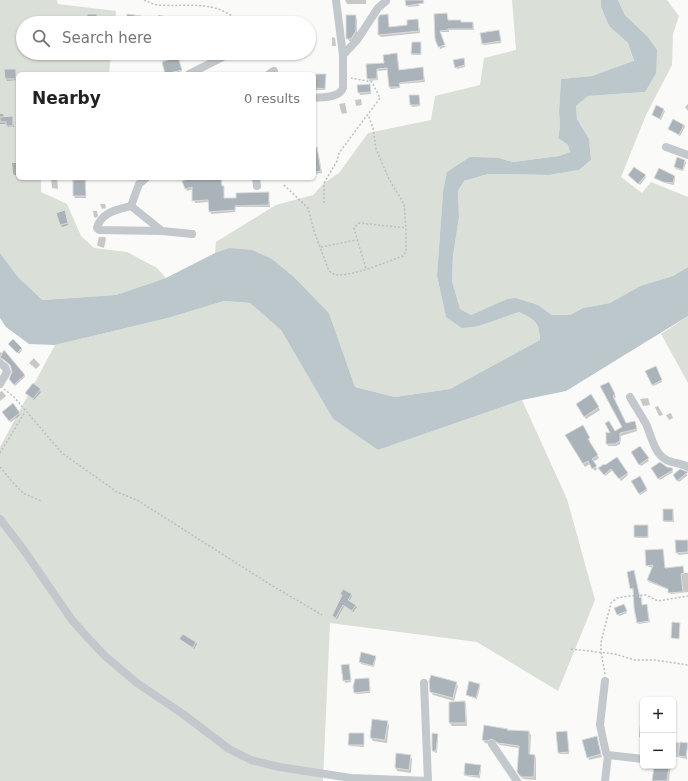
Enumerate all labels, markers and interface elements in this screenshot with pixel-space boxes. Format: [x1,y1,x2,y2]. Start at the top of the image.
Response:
search box [16,16,316,60]
icon: search [30,27,52,49]
text: Search here [62,29,152,47]
text: Nearby [32,88,101,108]
text: 0 results [244,91,300,106]
map controls [640,697,676,769]
button: + [640,697,676,733]
button: − [640,733,676,769]

